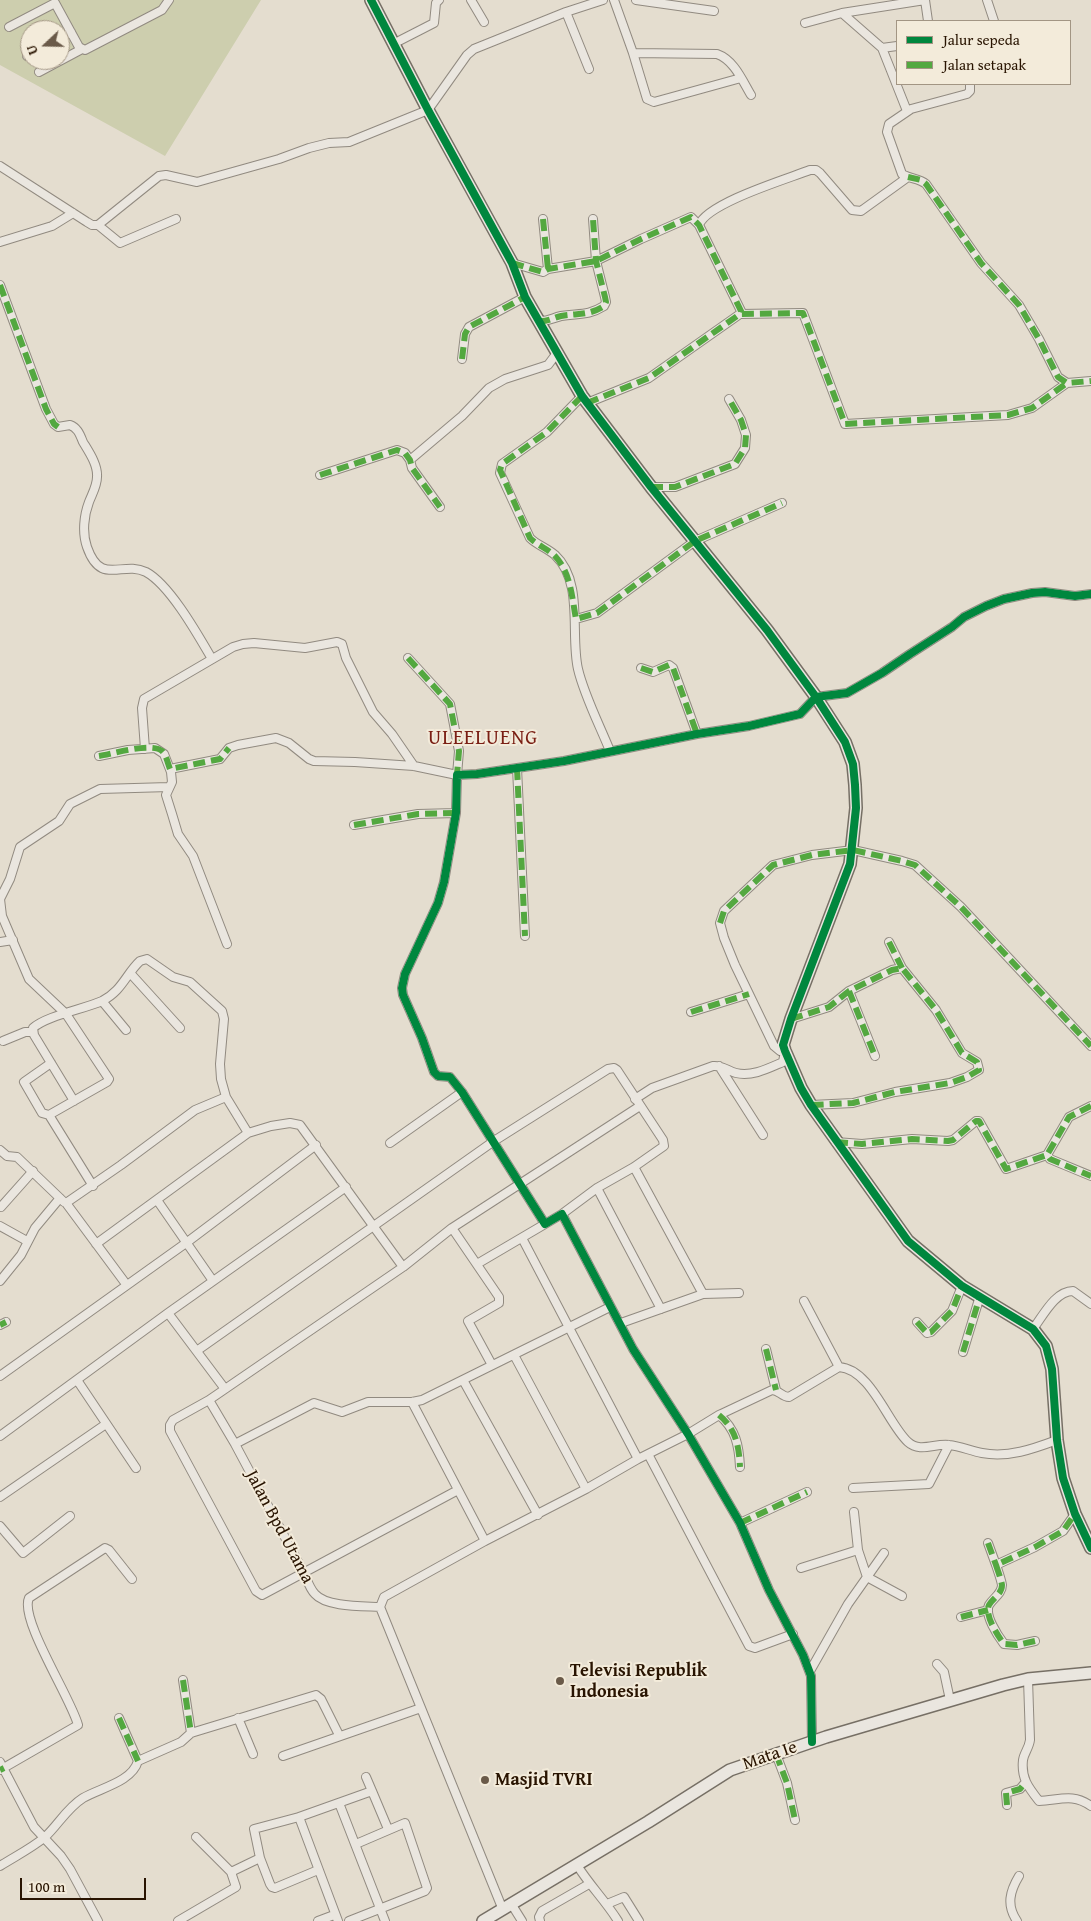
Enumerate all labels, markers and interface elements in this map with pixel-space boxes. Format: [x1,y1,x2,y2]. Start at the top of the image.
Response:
north arrow [20,20,70,70]
legend [896,20,1071,85]
text: Jalur sepeda [943,29,1020,50]
text: U [21,42,43,58]
text: Jalan setapak [943,54,1026,75]
district label: ULEELUENG [427,727,539,751]
street label: Jalan Bpd Utama [240,1467,318,1587]
place label: Televisi Republik Indonesia [570,1660,707,1702]
marker: Televisi Republik Indonesia [554,1675,566,1687]
street label: Mata Ie [740,1737,800,1775]
place label: Masjid TVRI [495,1769,593,1791]
marker: Masjid TVRI [479,1774,491,1786]
scale bar [22,1868,149,1900]
text: 100 m [28,1876,65,1897]

